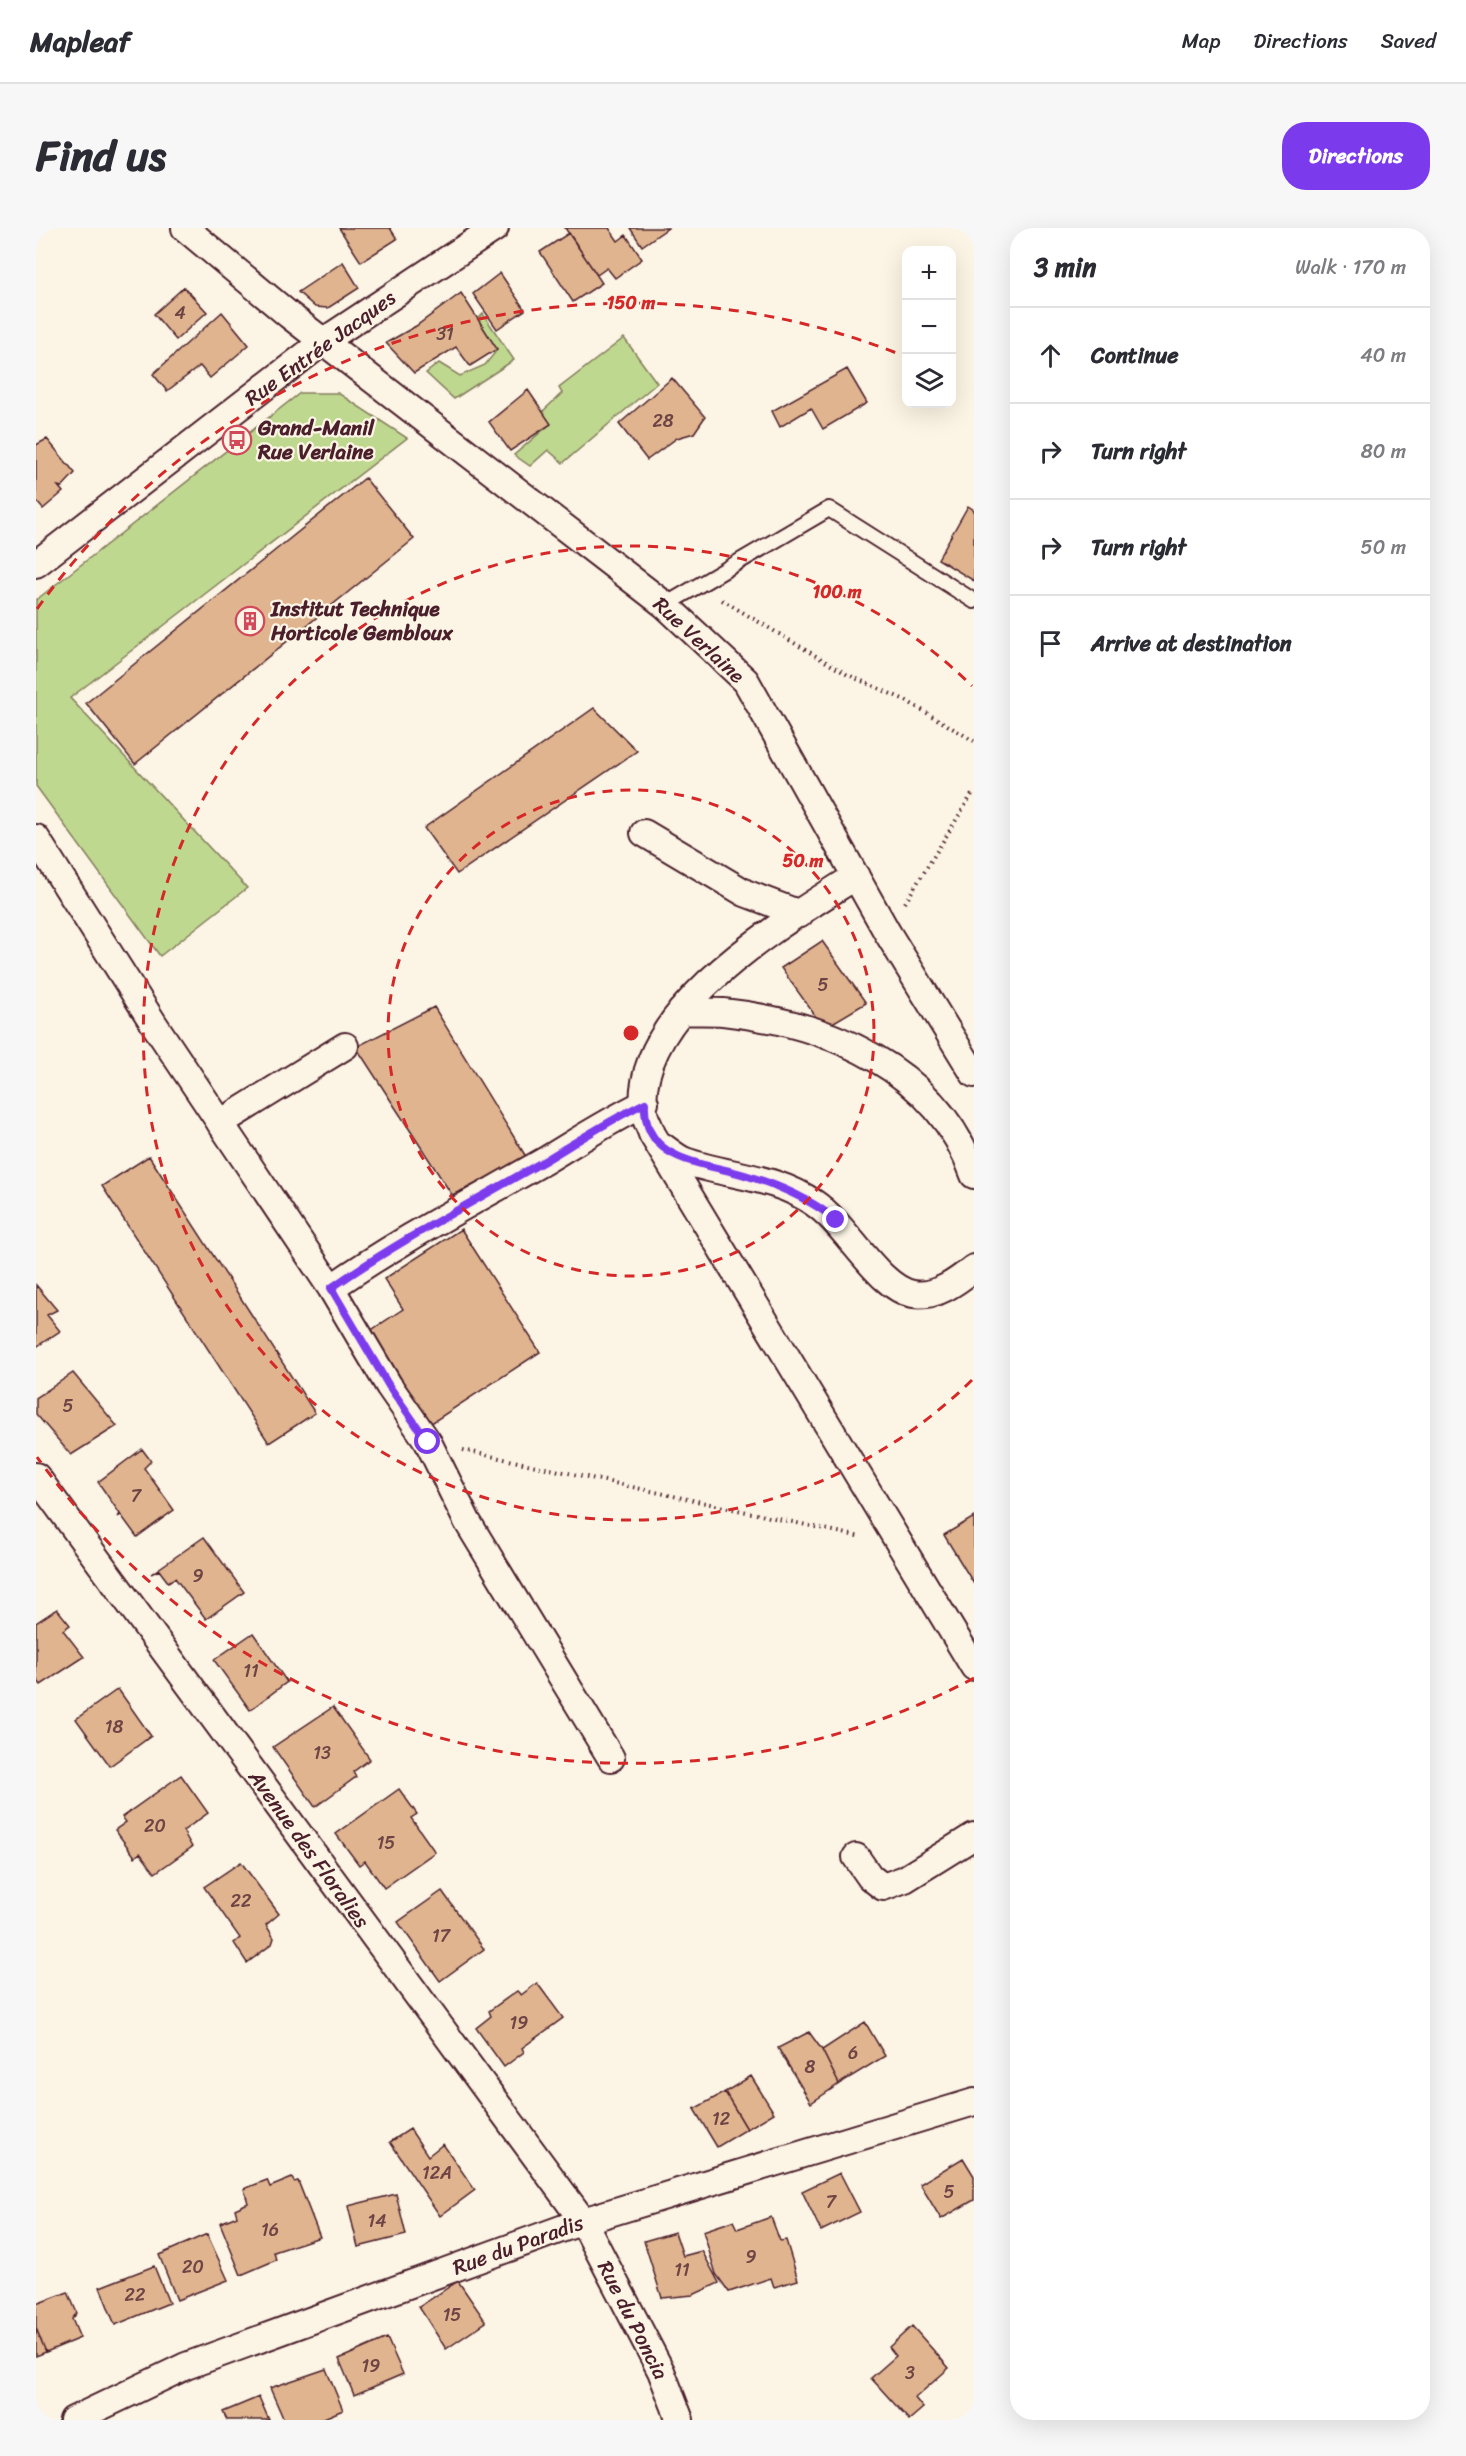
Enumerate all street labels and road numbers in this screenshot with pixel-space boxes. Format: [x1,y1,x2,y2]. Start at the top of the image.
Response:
street label: Rue Entrée Jacques [236,280,404,416]
street label: Rue Verlaine [644,587,754,693]
street label: Avenue des Floralies [238,1761,380,1937]
street label: Rue du Paradis [447,2204,589,2286]
street label: Rue du Poncia [587,2254,680,2387]

